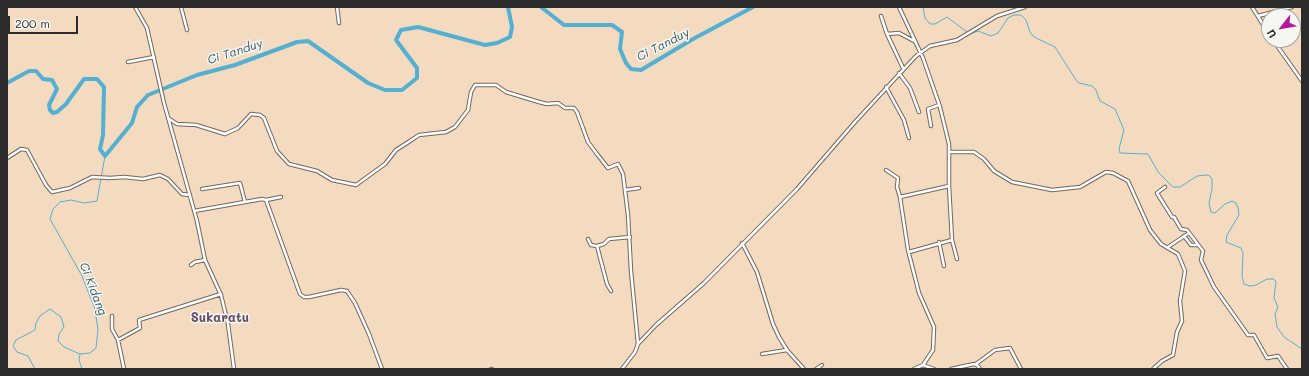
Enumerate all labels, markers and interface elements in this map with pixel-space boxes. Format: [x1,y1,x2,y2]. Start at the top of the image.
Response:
scale bar [10,8,80,34]
north arrow [1261,8,1301,48]
text: 200 m [15,15,50,31]
water label: Ci Tanduy [634,26,692,64]
text: U [1263,27,1280,41]
water label: Ci Tanduy [206,36,264,68]
water label: Ci Kidang [76,260,110,318]
district label: Sukaratu [191,310,249,326]

